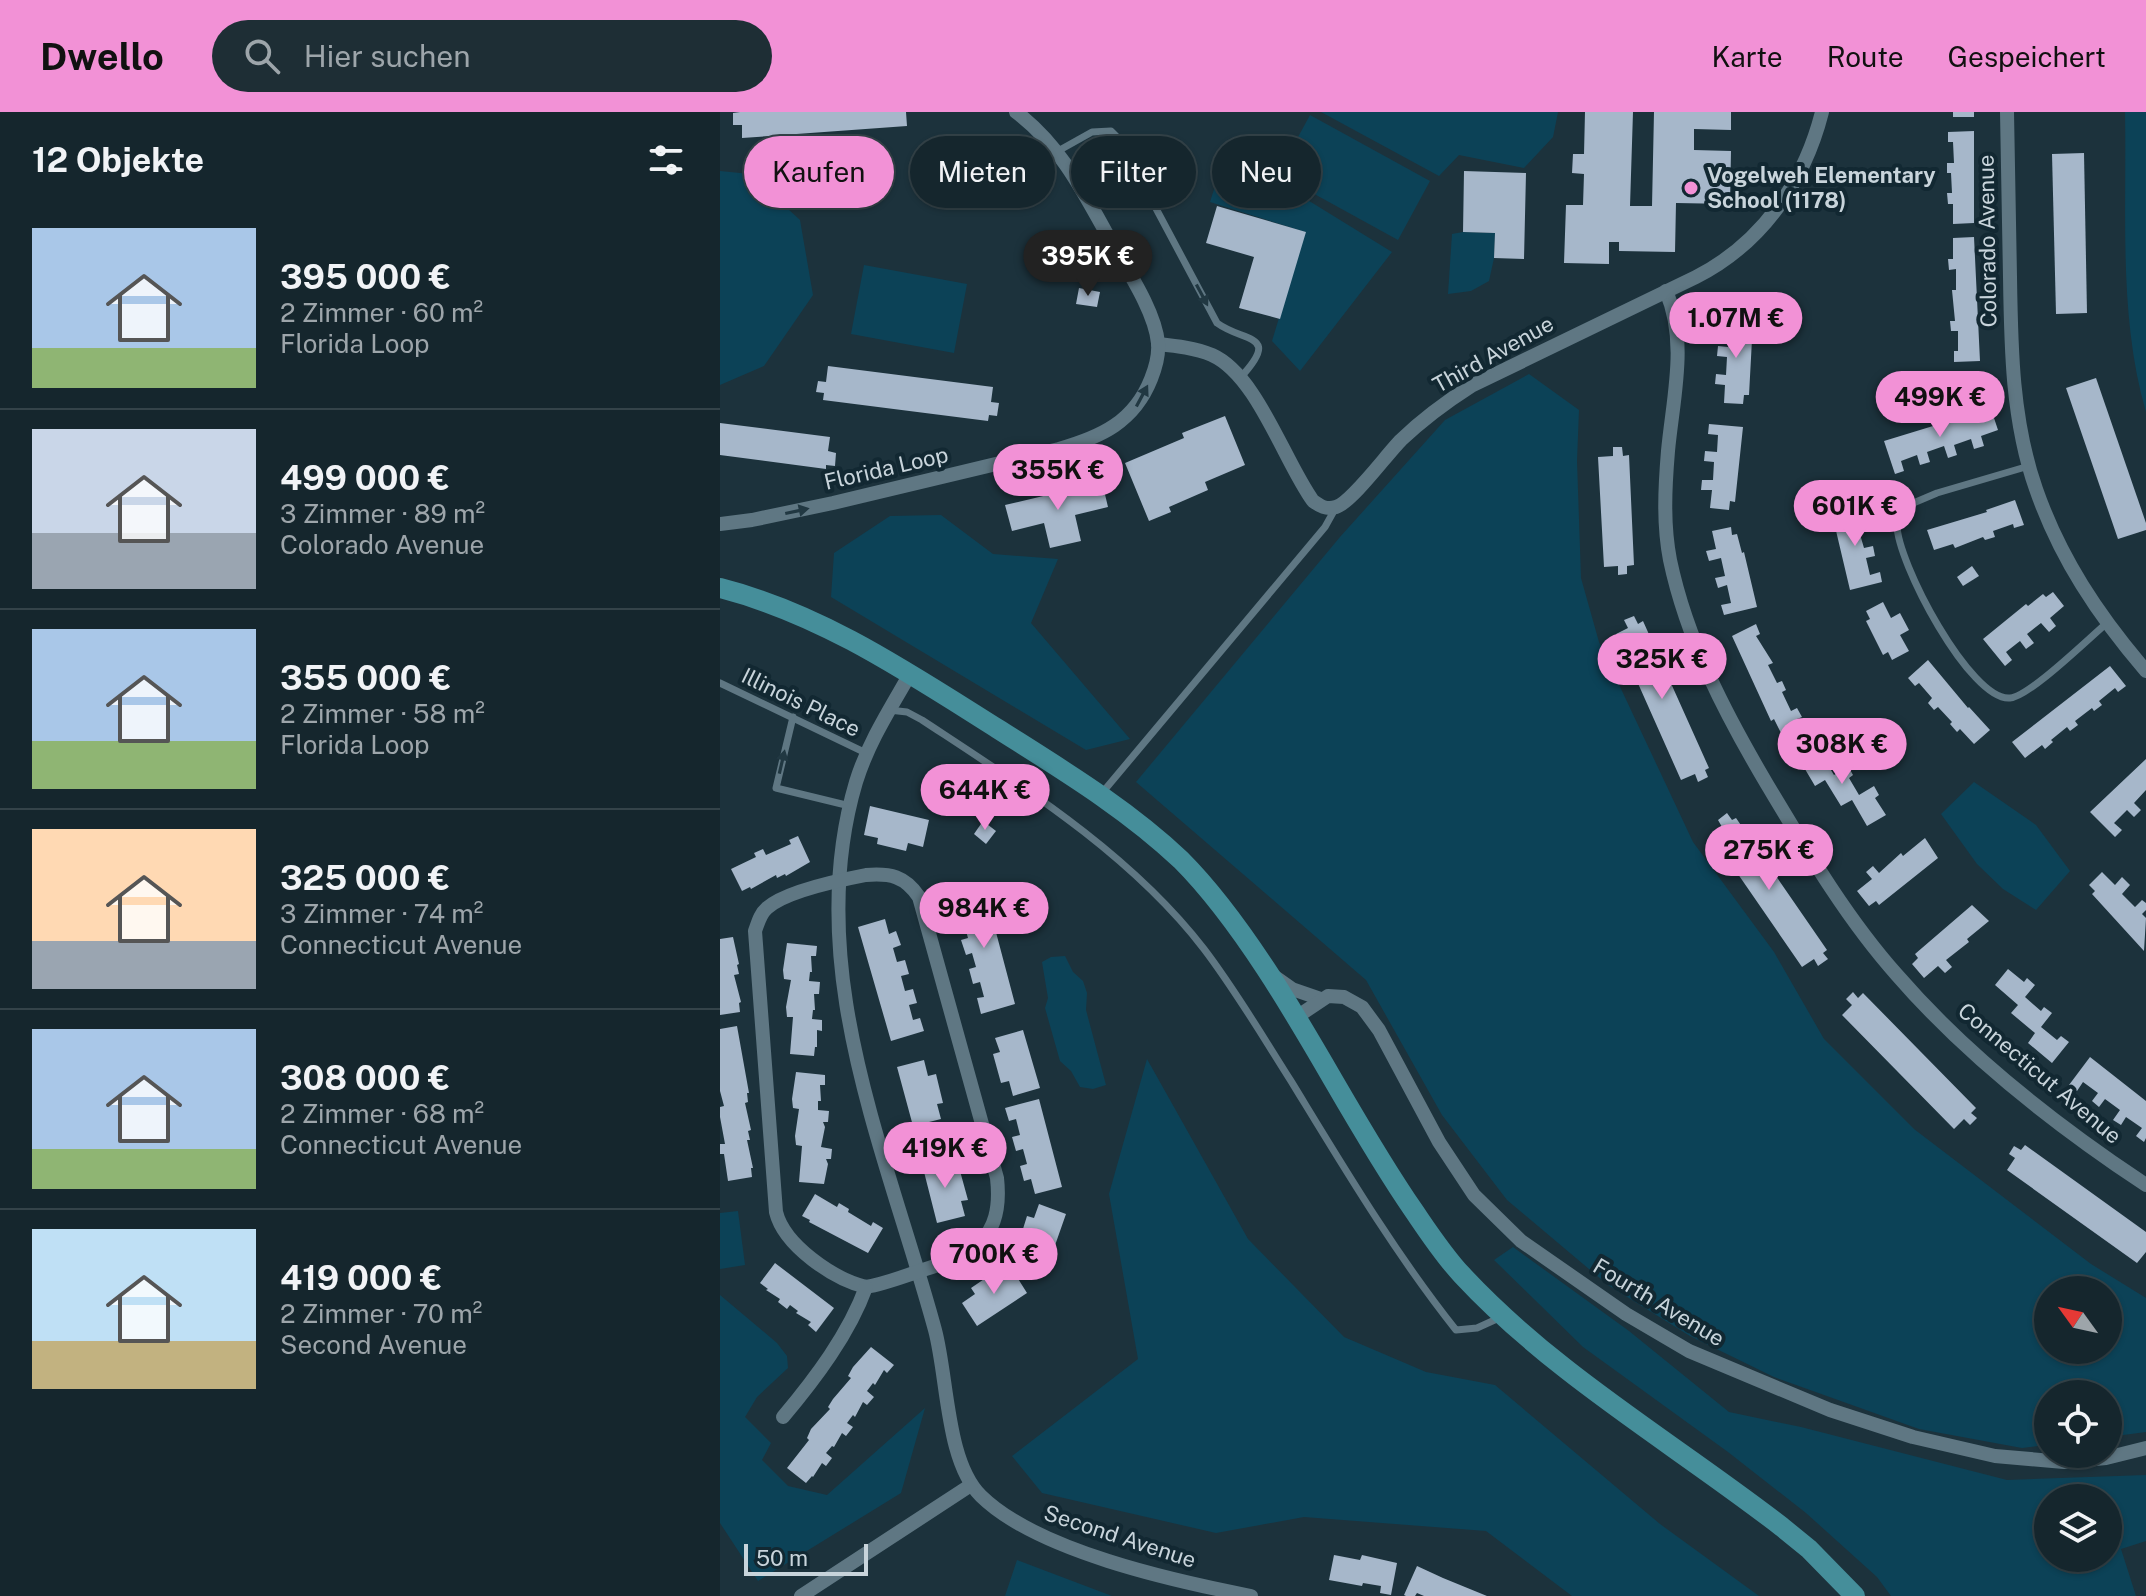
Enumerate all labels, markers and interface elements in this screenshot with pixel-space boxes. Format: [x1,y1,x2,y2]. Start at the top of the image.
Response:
search box [212,20,772,92]
text: Dwello [40,34,164,79]
icon: search [240,34,284,78]
text: Hier suchen [304,38,471,74]
text: Karte [1711,40,1783,73]
text: Route [1827,40,1904,73]
text: Gespeichert [1948,40,2106,73]
chip: Kaufen [744,136,894,208]
chip: Mieten [910,136,1055,208]
chip: Filter [1071,136,1196,208]
chip: Neu [1212,136,1321,208]
icon: filters [644,138,688,182]
text: 12 Objekte [32,140,204,180]
street label: Colorado Avenue [1972,154,2002,328]
place label: Vogelweh Elementary School (1178) [1707,162,1936,213]
marker: Vogelweh Elementary School (1178) [1682,179,1700,197]
pin: 395K € [1023,230,1153,298]
text: 395K € [1041,240,1135,271]
text: 395 000 € [280,257,451,297]
icon: home [96,260,192,356]
one-way arrow [1195,284,1209,307]
pin: 1.07M € [1662,292,1810,360]
text: 2 Zimmer · 60 m² [280,297,483,328]
text: 1.07M € [1687,302,1785,333]
street label: Third Avenue [1428,310,1558,398]
text: Florida Loop [280,328,430,359]
pin: 499K € [1875,371,2005,439]
text: 499K € [1894,381,1986,412]
one-way arrow [1135,385,1149,407]
street label: Florida Loop [821,441,951,495]
pin: 355K € [993,444,1123,512]
text: 355K € [1011,454,1105,485]
text: 499 000 € [280,458,450,498]
icon: home [96,461,192,557]
pin: 601K € [1790,480,1920,548]
text: 601K € [1812,490,1898,521]
text: 3 Zimmer · 89 m² [280,498,485,529]
one-way arrow [785,504,810,517]
text: Colorado Avenue [280,529,484,560]
pin: 325K € [1597,633,1727,701]
text: 325K € [1616,643,1708,674]
text: 355 000 € [280,658,452,698]
icon: home [96,661,192,757]
street label: Illinois Place [737,662,865,742]
text: 2 Zimmer · 58 m² [280,698,485,729]
pin: 308K € [1777,718,1907,786]
text: 308K € [1796,728,1888,759]
text: Florida Loop [280,729,430,760]
one-way arrow [776,749,789,774]
pin: 644K € [920,764,1050,832]
text: 644K € [939,774,1031,805]
pin: 275K € [1704,824,1834,892]
text: 275K € [1723,834,1815,865]
text: 325 000 € [280,858,450,898]
icon: home [96,861,192,957]
pin: 984K € [919,882,1049,950]
text: 984K € [938,892,1030,923]
text: 3 Zimmer · 74 m² [280,898,483,929]
text: Connecticut Avenue [280,929,522,960]
street label: Connecticut Avenue [1953,997,2127,1149]
text: 308 000 € [280,1058,450,1098]
icon: home [96,1061,192,1157]
text: 2 Zimmer · 68 m² [280,1098,484,1129]
pin: 419K € [880,1122,1010,1190]
text: Connecticut Avenue [280,1129,522,1160]
text: 419K € [902,1132,988,1163]
pin: 700K € [929,1228,1059,1296]
text: 700K € [949,1238,1039,1269]
street label: Fourth Avenue [1589,1253,1729,1351]
text: 419 000 € [280,1258,442,1298]
icon: home [96,1261,192,1357]
north arrow [2034,1276,2122,1364]
map controls [2034,1276,2122,1572]
text: 2 Zimmer · 70 m² [280,1298,482,1329]
text: Second Avenue [280,1329,467,1360]
button: locate [2034,1380,2122,1468]
button: layers [2034,1484,2122,1572]
street label: Second Avenue [1041,1499,1199,1573]
scale bar [744,1540,868,1576]
text: 50 m [756,1545,808,1571]

